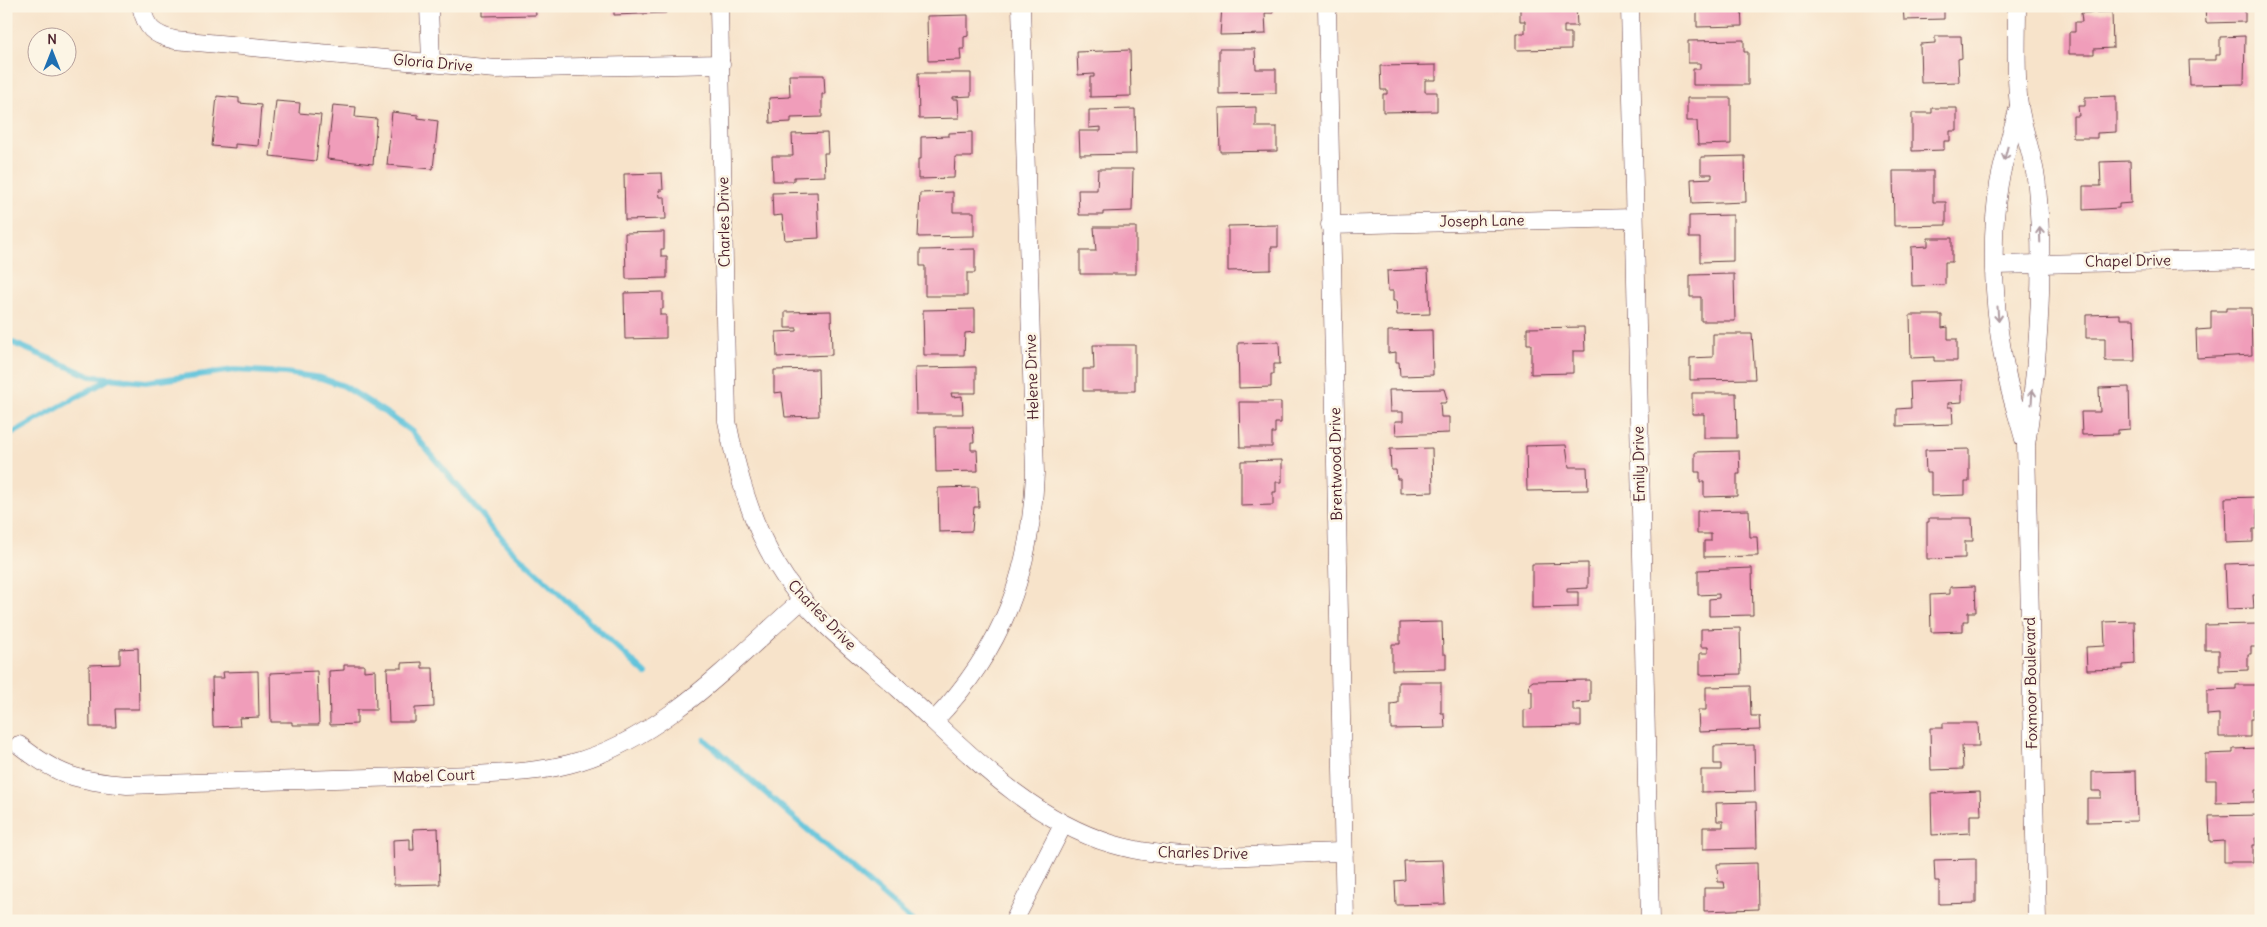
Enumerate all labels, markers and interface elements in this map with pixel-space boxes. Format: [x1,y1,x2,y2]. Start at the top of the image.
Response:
north arrow [28,28,78,78]
text: N [47,30,57,48]
street label: Gloria Drive [393,50,474,75]
one-way arrow [2001,144,2010,160]
street label: Charles Drive [713,177,734,267]
street label: Joseph Lane [1439,210,1525,231]
one-way arrow [2035,227,2044,243]
street label: Chapel Drive [2085,250,2171,271]
one-way arrow [1993,306,2003,322]
street label: Helene Drive [1021,334,1042,420]
one-way arrow [2028,389,2037,405]
street label: Brentwood Drive [1325,407,1346,521]
street label: Emily Drive [1628,426,1649,502]
street label: Charles Drive [784,575,861,654]
street label: Foxmoor Boulevard [2020,617,2041,749]
street label: Mabel Court [393,765,475,786]
street label: Charles Drive [1158,842,1248,863]

